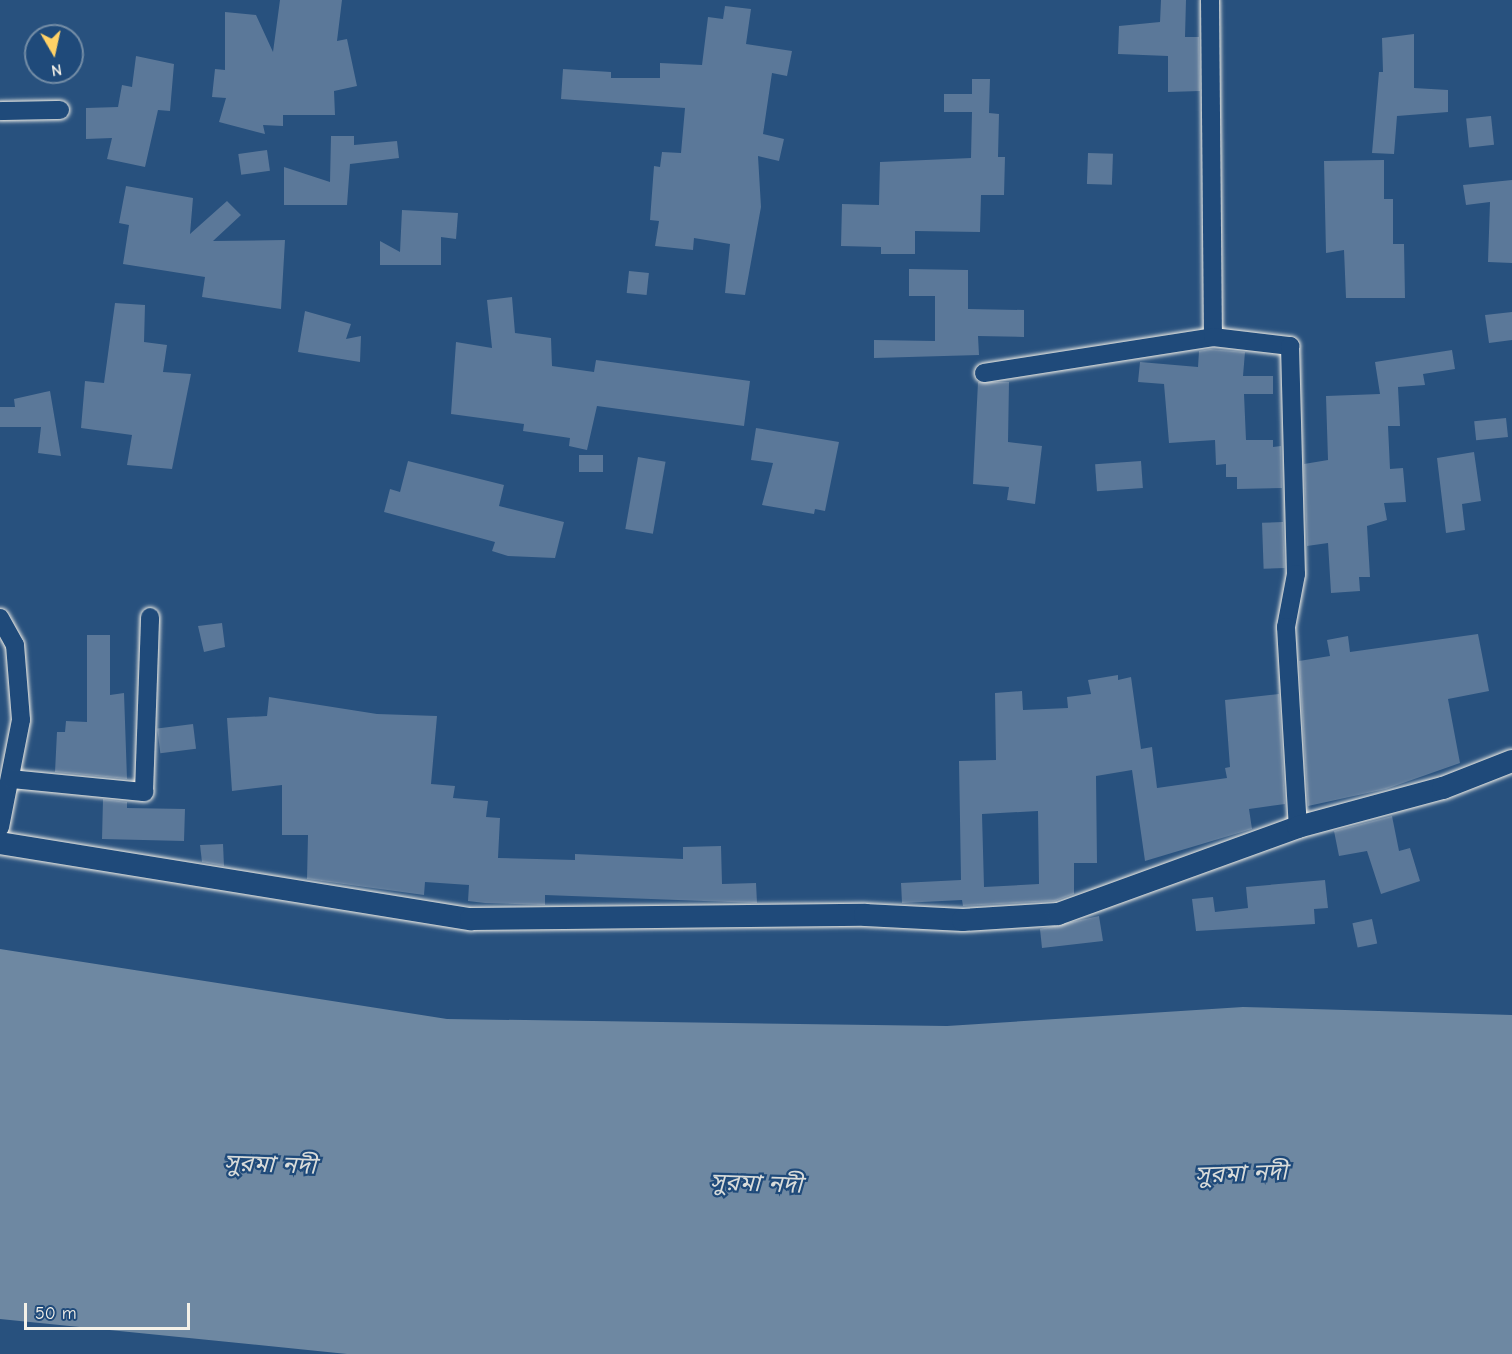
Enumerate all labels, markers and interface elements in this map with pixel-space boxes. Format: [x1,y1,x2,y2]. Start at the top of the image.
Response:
north arrow [24,24,84,84]
text: N [50,60,63,80]
water label: সুরমা নদী [223,1149,317,1181]
water label: সুরমা নদী [1194,1158,1288,1190]
water label: সুরমা নদী [709,1168,803,1200]
scale bar [27,1291,194,1329]
text: 50 m [35,1303,77,1324]

